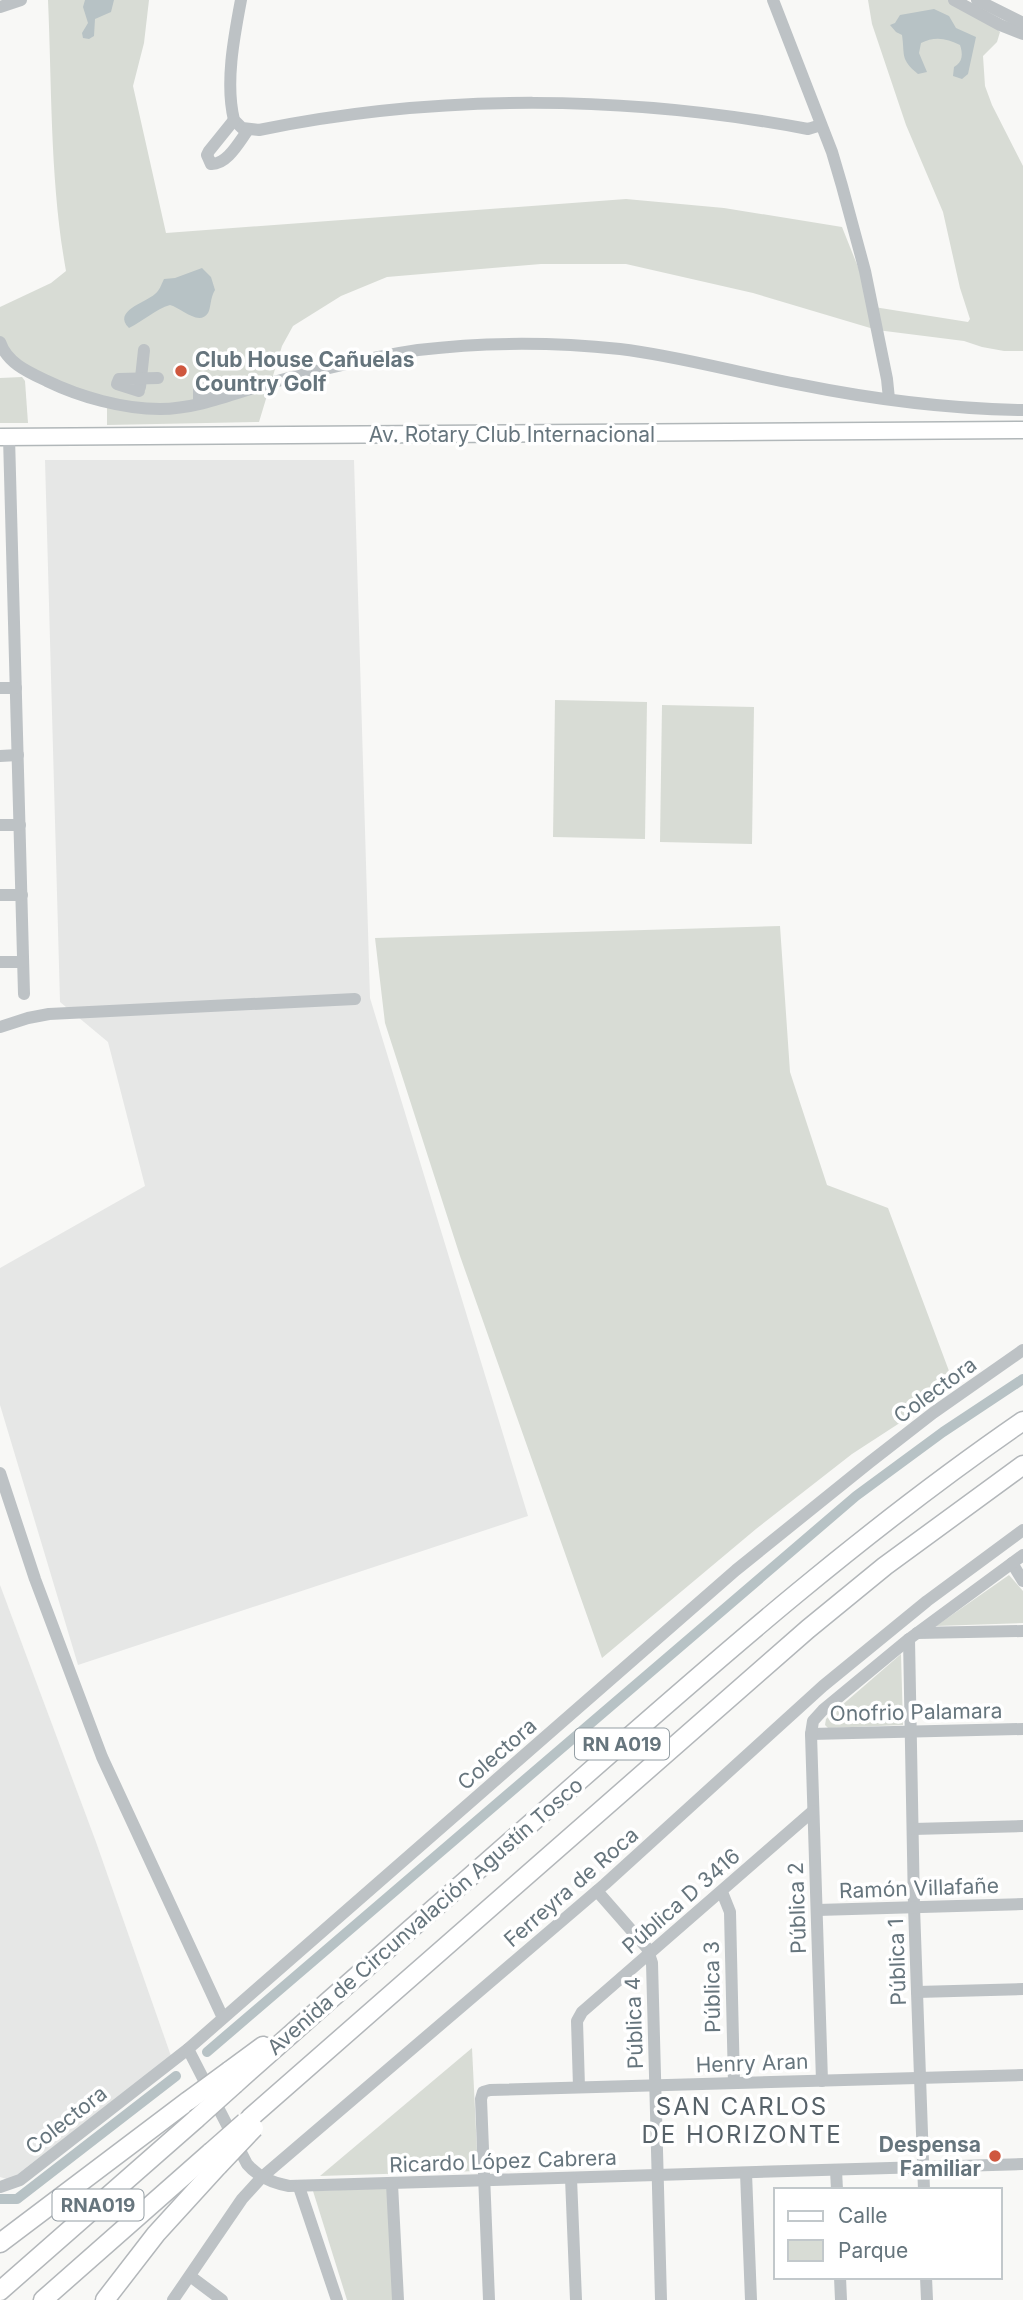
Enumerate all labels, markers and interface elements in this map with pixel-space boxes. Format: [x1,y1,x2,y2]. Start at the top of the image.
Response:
place label: Club House Cañuelas Country Golf [195,347,414,396]
marker: Club House Cañuelas Country Golf [173,363,189,379]
street label: Av. Rotary Club Internacional [369,422,655,447]
street label: Colectora [889,1352,981,1428]
street label: Onofrio Palamara [829,1698,1003,1726]
street label: Colectora [452,1713,542,1795]
road number: RN A019 [575,1728,669,1760]
street label: Avenida de Circunvalación Agustín Tosco [262,1772,588,2060]
street label: Ferreyra de Roca [499,1822,643,1952]
street label: Pública D 3416 [617,1843,745,1959]
street label: Pública 2 [783,1862,811,1954]
street label: Ramón Villafañe [839,1873,999,1903]
street label: Pública 1 [883,1918,911,2006]
street label: Pública 3 [699,1941,725,2033]
street label: Pública 4 [620,1976,648,2070]
street label: Henry Aran [695,2049,809,2077]
street label: Colectora [20,2081,112,2159]
district label: SAN CARLOS DE HORIZONTE [641,2092,843,2149]
place label: Despensa Familiar [879,2132,981,2181]
street label: Ricardo López Cabrera [389,2145,617,2177]
marker: Despensa Familiar [987,2148,1003,2164]
legend [774,2188,1002,2279]
road number: RNA019 [52,2190,144,2220]
text: Calle [838,2203,888,2228]
text: Parque [838,2238,908,2263]

